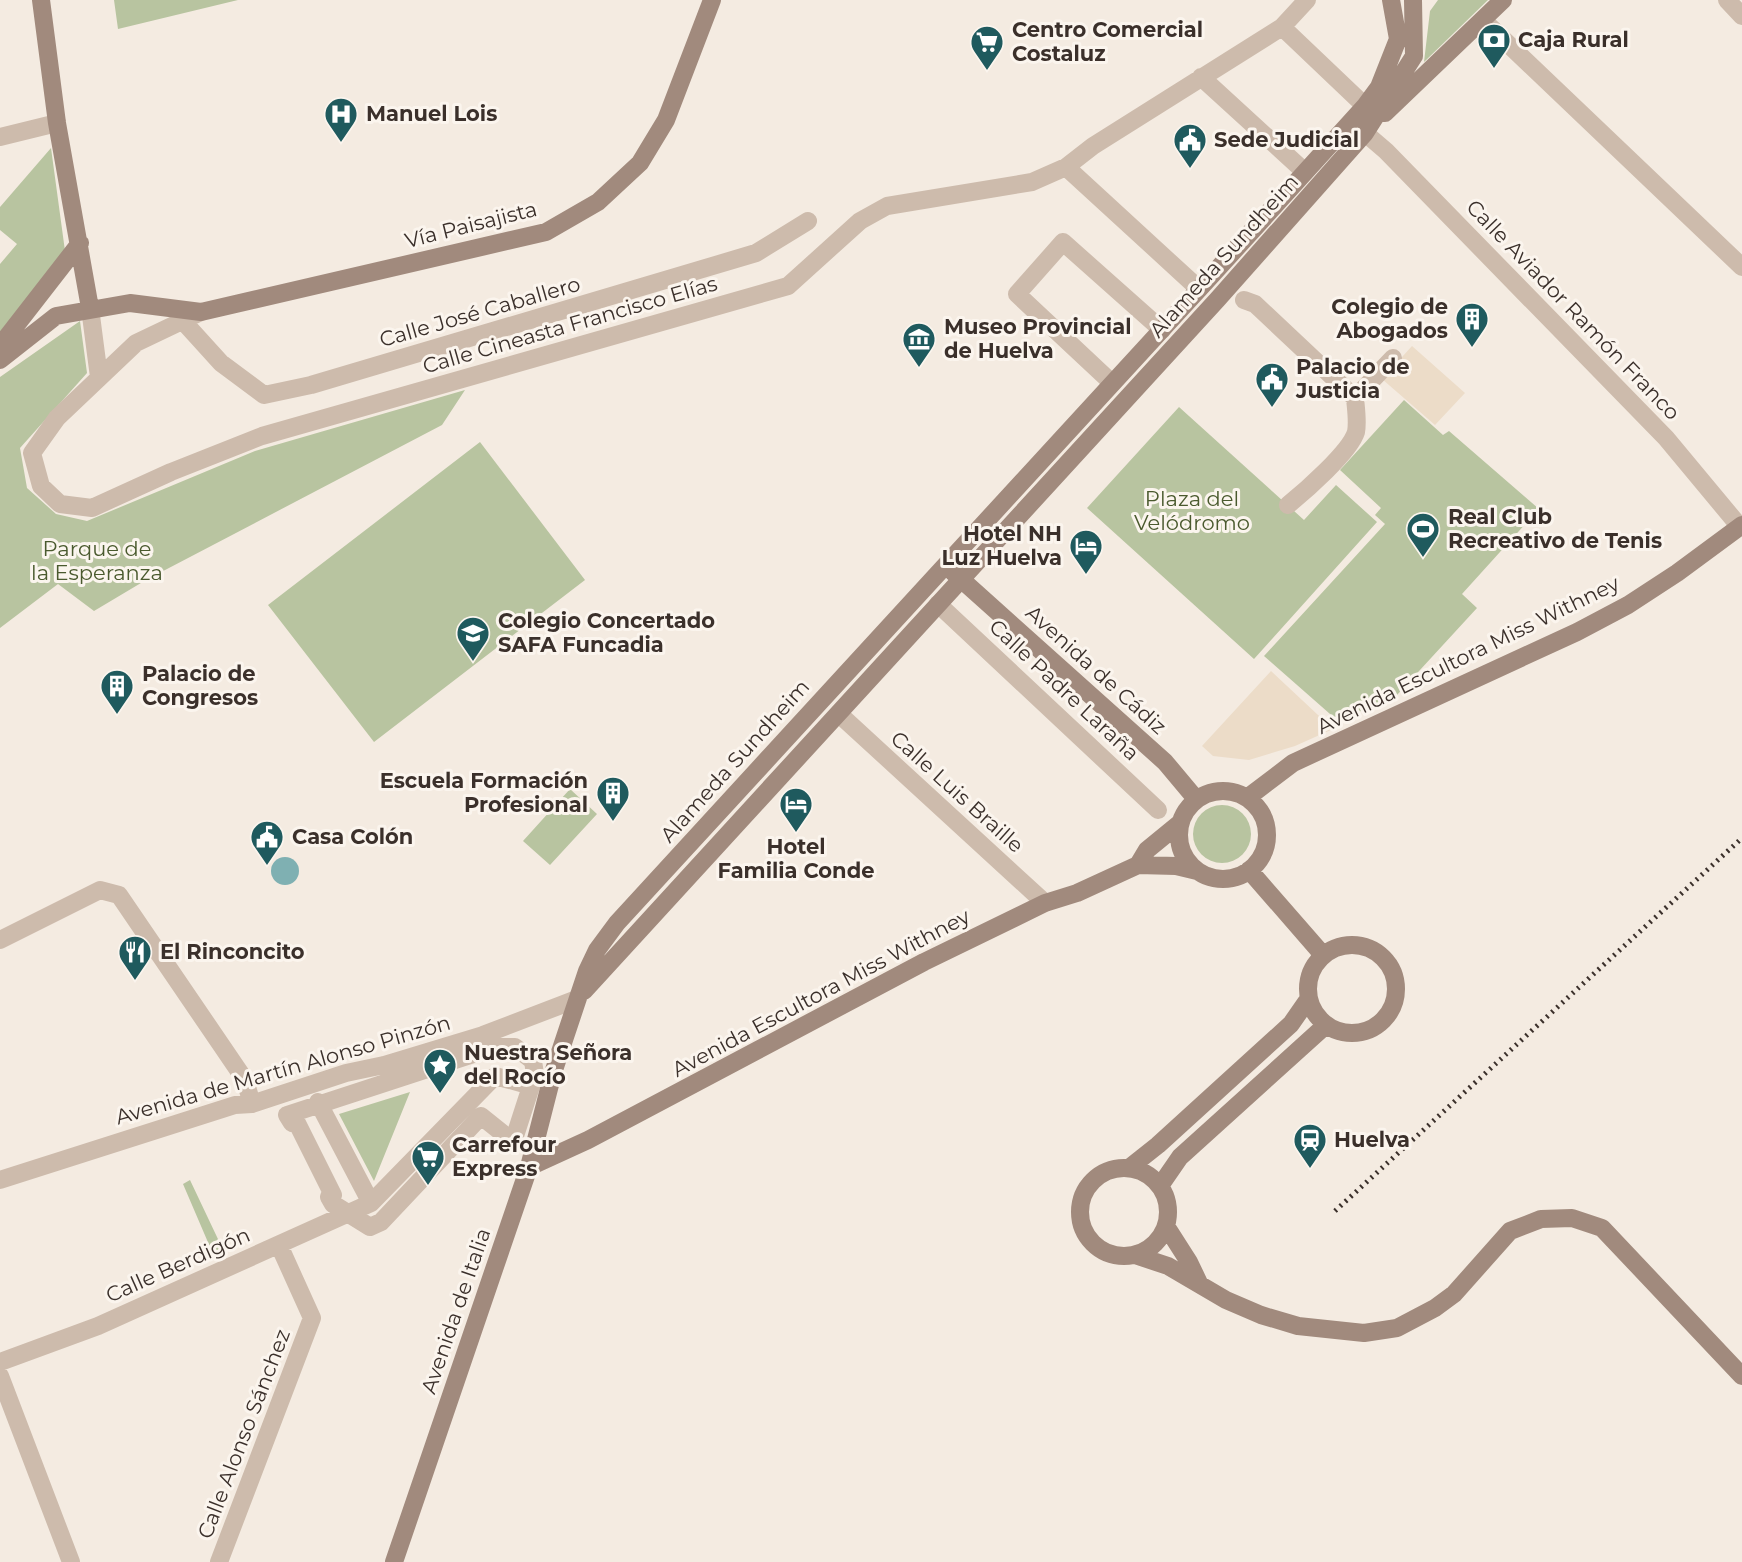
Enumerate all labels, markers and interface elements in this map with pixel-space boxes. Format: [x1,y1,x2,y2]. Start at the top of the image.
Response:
place label: Centro Comercial Costaluz [1012,17,1203,66]
bank icon: Caja Rural [1475,21,1513,70]
supermarket icon: Centro Comercial Costaluz [968,23,1006,72]
place label: Caja Rural [1518,27,1629,52]
hospital icon: Manuel Lois [322,95,360,144]
place label: Manuel Lois [366,101,497,126]
public building icon: Sede Judicial [1171,121,1209,170]
place label: Sede Judicial [1214,127,1359,152]
street label: Alameda Sundheim [1144,169,1303,342]
street label: Calle Aviador Ramón Franco [1461,194,1685,425]
street label: Vía Paisajista [402,196,540,253]
street label: Calle Cineasta Francisco Elías [420,270,720,379]
street label: Calle José Caballero [377,271,583,352]
place label: Colegio de Abogados [1331,294,1448,343]
building icon: Colegio de Abogados [1453,300,1491,349]
place label: Museo Provincial de Huelva [944,314,1131,363]
museum icon: Museo Provincial de Huelva [900,320,938,369]
place label: Palacio de Justicia [1295,354,1410,403]
public building icon: Palacio de Justicia [1253,360,1291,409]
park label: Plaza del Velódromo [1134,486,1250,535]
place label: Real Club Recreativo de Tenis [1448,504,1662,553]
sports icon: Real Club Recreativo de Tenis [1404,510,1442,559]
place label: Hotel NH Luz Huelva [942,521,1062,570]
hotel icon: Hotel NH Luz Huelva [1067,527,1105,576]
park label: Parque de la Esperanza [31,536,163,585]
street label: Avenida Escultora Miss Withney [1312,570,1624,739]
street label: Avenida de Cádiz [1021,600,1172,739]
place label: Colegio Concertado SAFA Funcadia [498,608,715,657]
school or university icon: Colegio Concertado SAFA Funcadia [454,614,492,663]
street label: Calle Padre Laraña [984,614,1144,765]
place label: Palacio de Congresos [142,661,258,710]
building icon: Palacio de Congresos [98,667,136,716]
street label: Alameda Sundheim [655,674,814,847]
street label: Calle Luis Braille [886,726,1029,858]
place label: Escuela Formación Profesional [380,768,588,817]
building icon: Escuela Formación Profesional [594,774,632,823]
hotel icon: Hotel Familia Conde [777,785,815,834]
public building icon: Casa Colón [248,818,286,867]
place label: Casa Colón [292,824,413,849]
place label: Hotel Familia Conde [718,834,874,883]
street label: Avenida Escultora Miss Withney [668,903,974,1082]
restaurant icon: El Rinconcito [116,933,154,982]
place label: El Rinconcito [160,939,305,964]
street label: Avenida de Martín Alonso Pinzón [112,1010,453,1129]
place label: Nuestra Señora del Rocío [464,1040,632,1089]
place icon: Nuestra Señora del Rocío [421,1046,459,1095]
station icon: Huelva [1291,1121,1329,1170]
place label: Huelva [1334,1127,1410,1152]
place label: Carrefour Express [452,1132,556,1181]
supermarket icon: Carrefour Express [409,1138,447,1187]
street label: Calle Berdigón [102,1222,254,1307]
street label: Avenida de Italia [416,1225,496,1397]
street label: Calle Alonso Sánchez [192,1326,295,1542]

